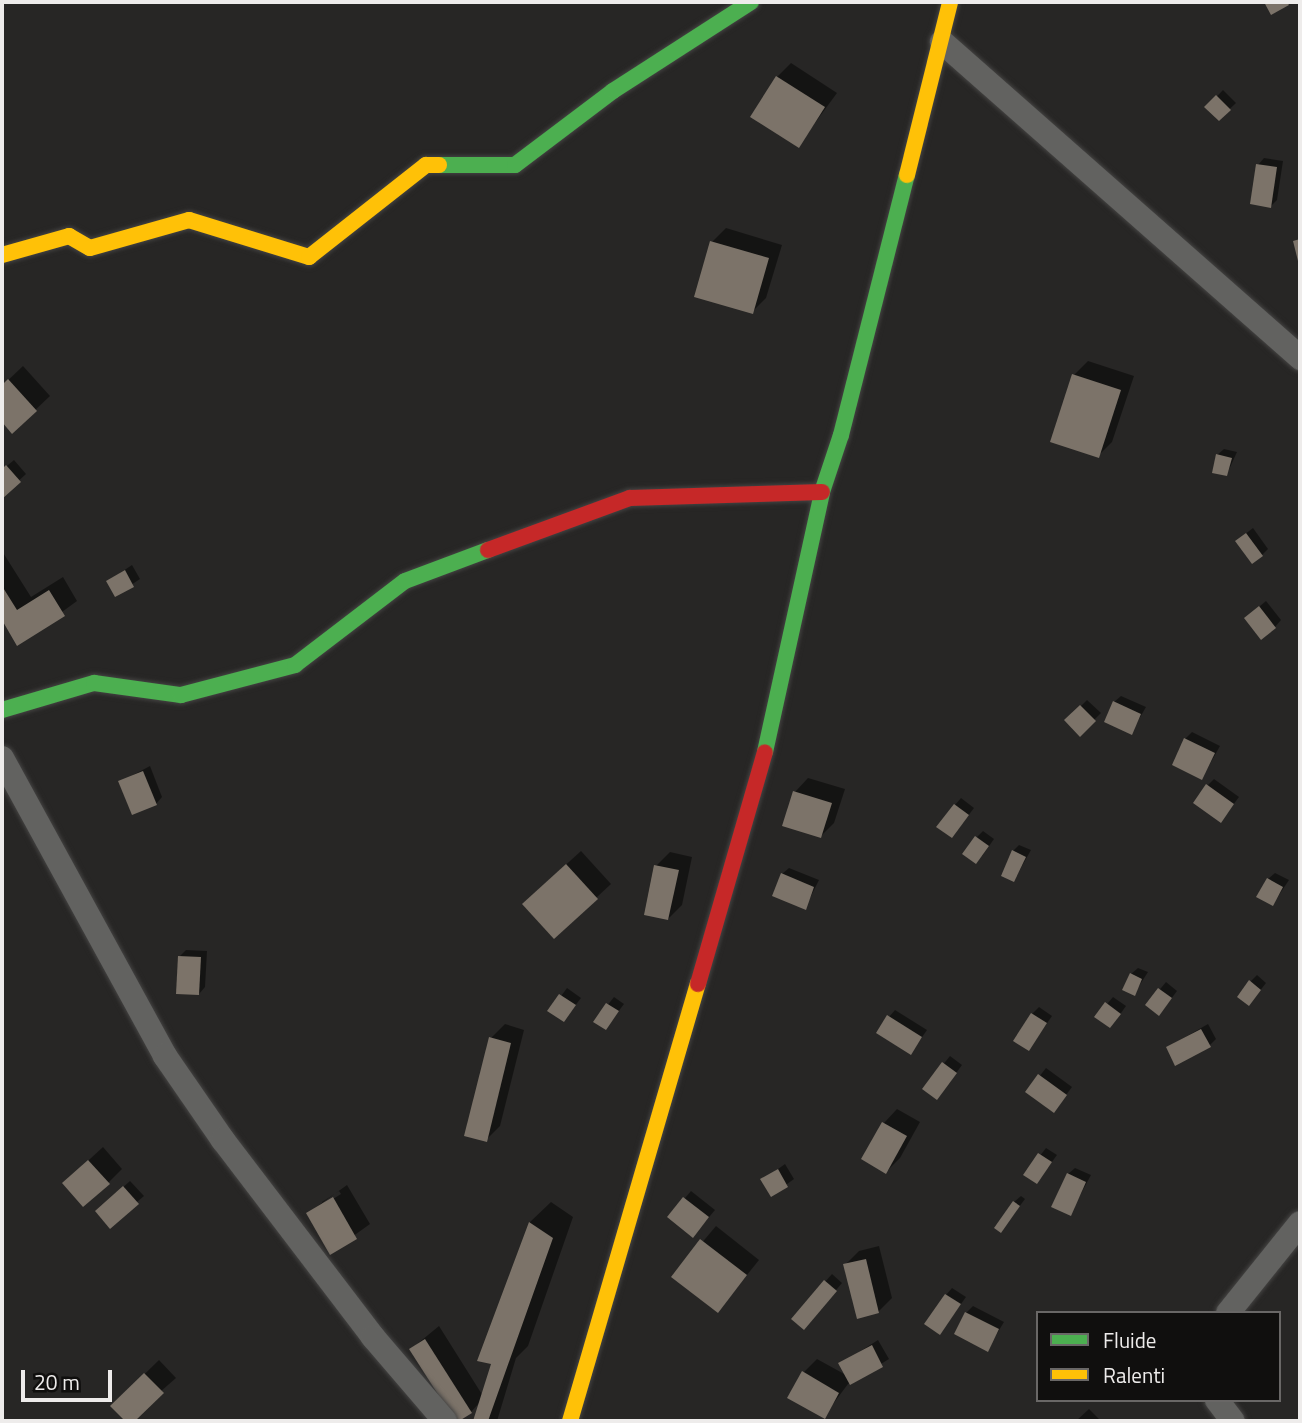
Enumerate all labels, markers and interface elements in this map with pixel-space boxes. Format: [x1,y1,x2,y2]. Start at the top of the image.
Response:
legend [1036,1311,1281,1402]
text: Fluide [1103,1324,1156,1356]
scale bar [24,1356,116,1400]
text: Ralenti [1103,1359,1165,1391]
text: 20 m [34,1366,80,1398]

